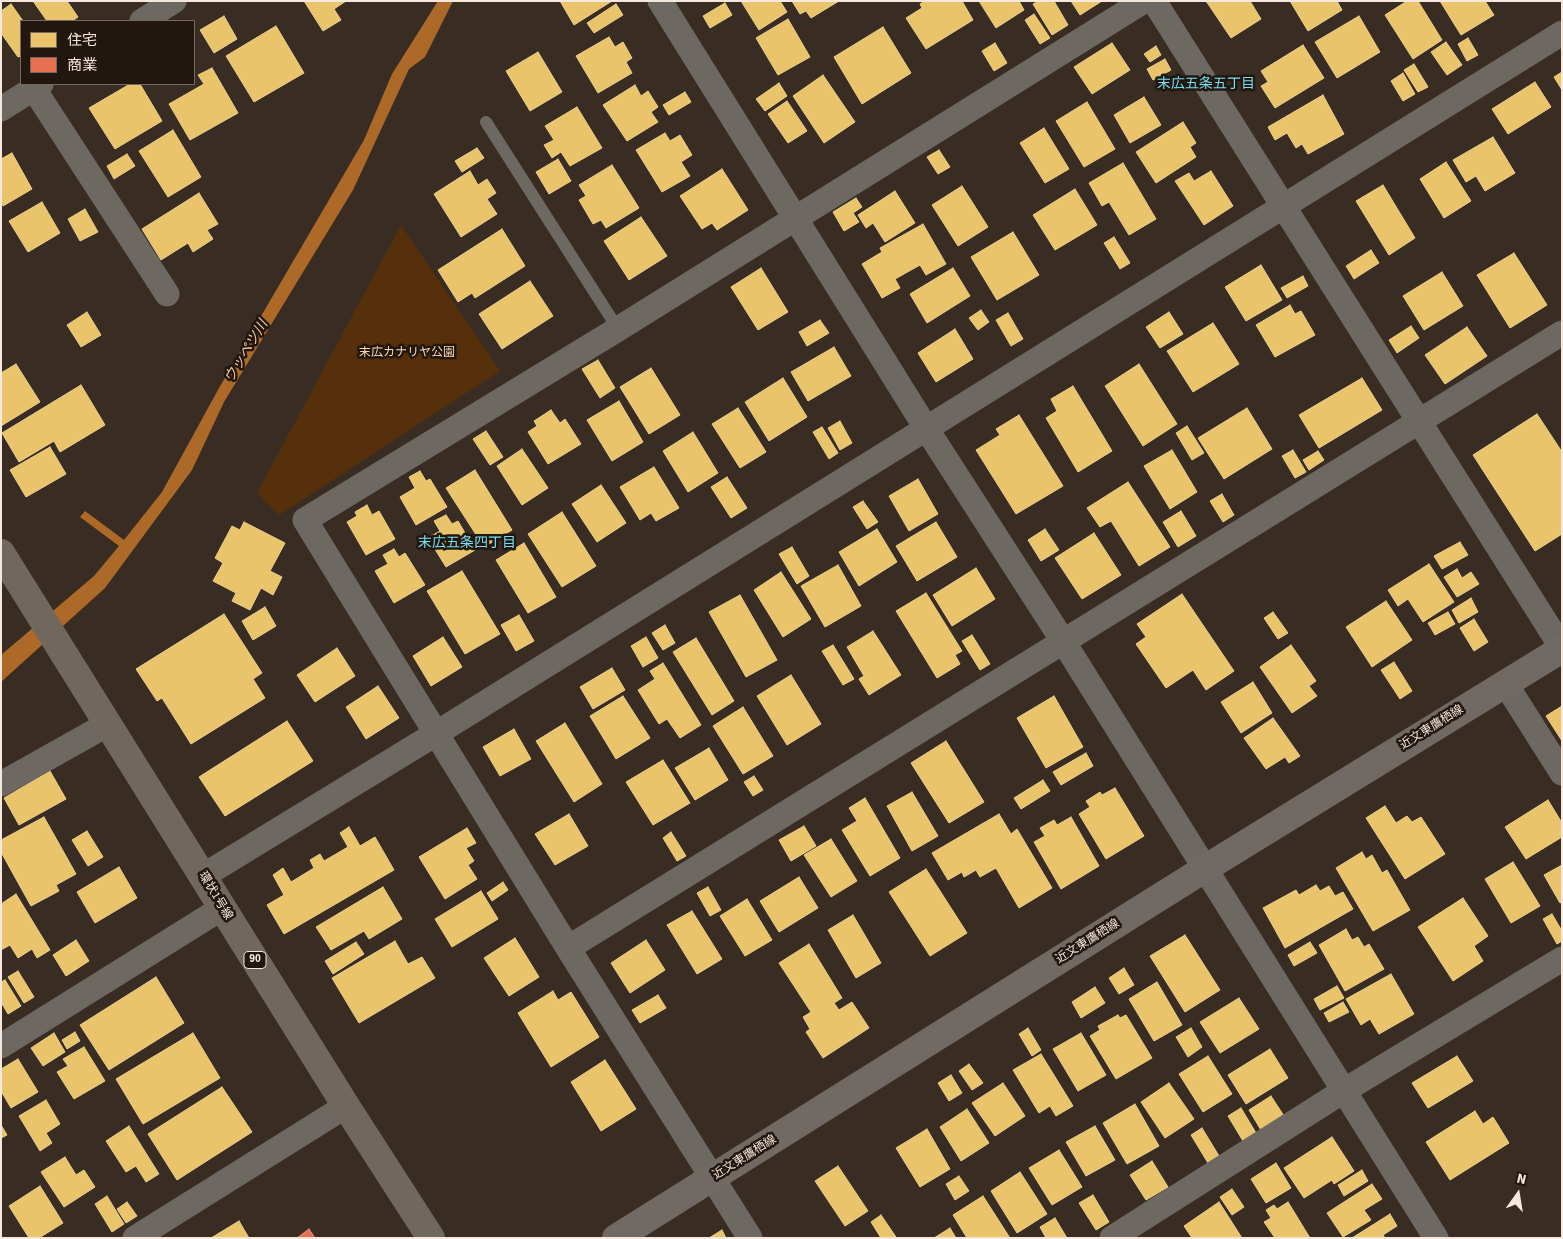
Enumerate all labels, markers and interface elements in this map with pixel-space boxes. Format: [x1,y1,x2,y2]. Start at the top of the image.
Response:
legend [20,20,195,85]
text: 住宅 [67,30,97,51]
text: 商業 [67,55,97,76]
district label: 末広五条五丁目 [1157,77,1255,93]
water label: ウッペツ川 [222,318,272,386]
park label: 末広カナリヤ公園 [359,346,455,360]
district label: 末広五条四丁目 [418,536,516,552]
street label: 近文東鷹栖線 [1398,703,1466,753]
street label: 環状1号線 [195,869,235,923]
street label: 近文東鷹栖線 [1054,917,1122,967]
road number: 90 [244,952,266,968]
street label: 近文東鷹栖線 [711,1133,779,1183]
north arrow [1493,1169,1543,1219]
text: N [1515,1169,1528,1190]

